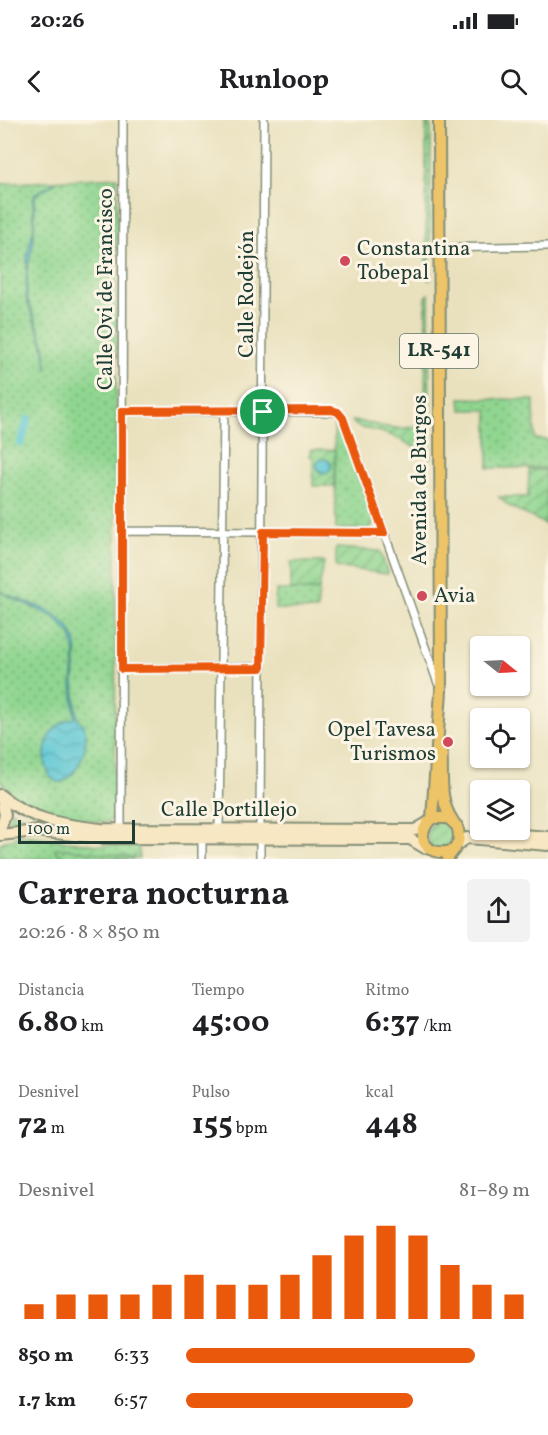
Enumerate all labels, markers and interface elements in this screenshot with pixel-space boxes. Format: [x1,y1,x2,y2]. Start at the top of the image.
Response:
text: 20:26 [30,6,85,37]
text: Runloop [219,62,329,100]
icon: back [18,65,51,98]
icon: search [497,65,530,98]
street label: Calle Ovi de Francisco [92,188,121,390]
street label: Calle Rodejón [233,230,262,358]
place label: Constantina Tobepal [357,235,470,288]
marker: Constantina Tobepal [338,254,352,268]
road number: LR-541 [400,334,478,368]
pin [237,386,288,437]
icon: arrive [246,395,279,428]
street label: Avenida de Burgos [406,395,435,565]
place label: Avia [434,582,475,611]
marker: Avia [415,589,429,603]
north arrow [470,636,530,696]
map controls [470,636,530,840]
button: locate [470,708,530,768]
place label: Opel Tavesa Turismos [328,716,436,769]
marker: Opel Tavesa Turismos [441,735,455,749]
button: layers [470,780,530,840]
street label: Calle Portillejo [161,796,297,825]
scale bar [18,817,135,844]
text: 100 m [27,819,70,841]
text: Carrera nocturna [18,873,289,919]
button: share [467,879,530,942]
text: 20:26 · 8 × 850 m [18,919,160,947]
text: Distancia [18,980,84,1002]
text: Tiempo [192,980,244,1002]
text: Ritmo [365,980,409,1002]
text: 6.80 [18,1002,78,1044]
text: 45:00 [192,1002,270,1044]
text: 6:37 [365,1002,420,1044]
text: km [78,1016,104,1038]
text: /km [420,1016,452,1038]
text: Desnivel [18,1082,79,1104]
text: Pulso [192,1082,230,1104]
text: kcal [365,1082,394,1104]
text: 72 [18,1104,48,1146]
text: 155 [192,1104,233,1146]
text: 448 [365,1104,418,1146]
text: m [48,1118,65,1140]
text: bpm [233,1118,268,1140]
text: Desnivel [18,1177,94,1205]
text: 81–89 m [459,1177,530,1205]
text: 850 m [18,1342,74,1370]
text: 6:33 [114,1342,149,1370]
text: 1.7 km [18,1387,76,1415]
text: 6:57 [114,1387,148,1415]

